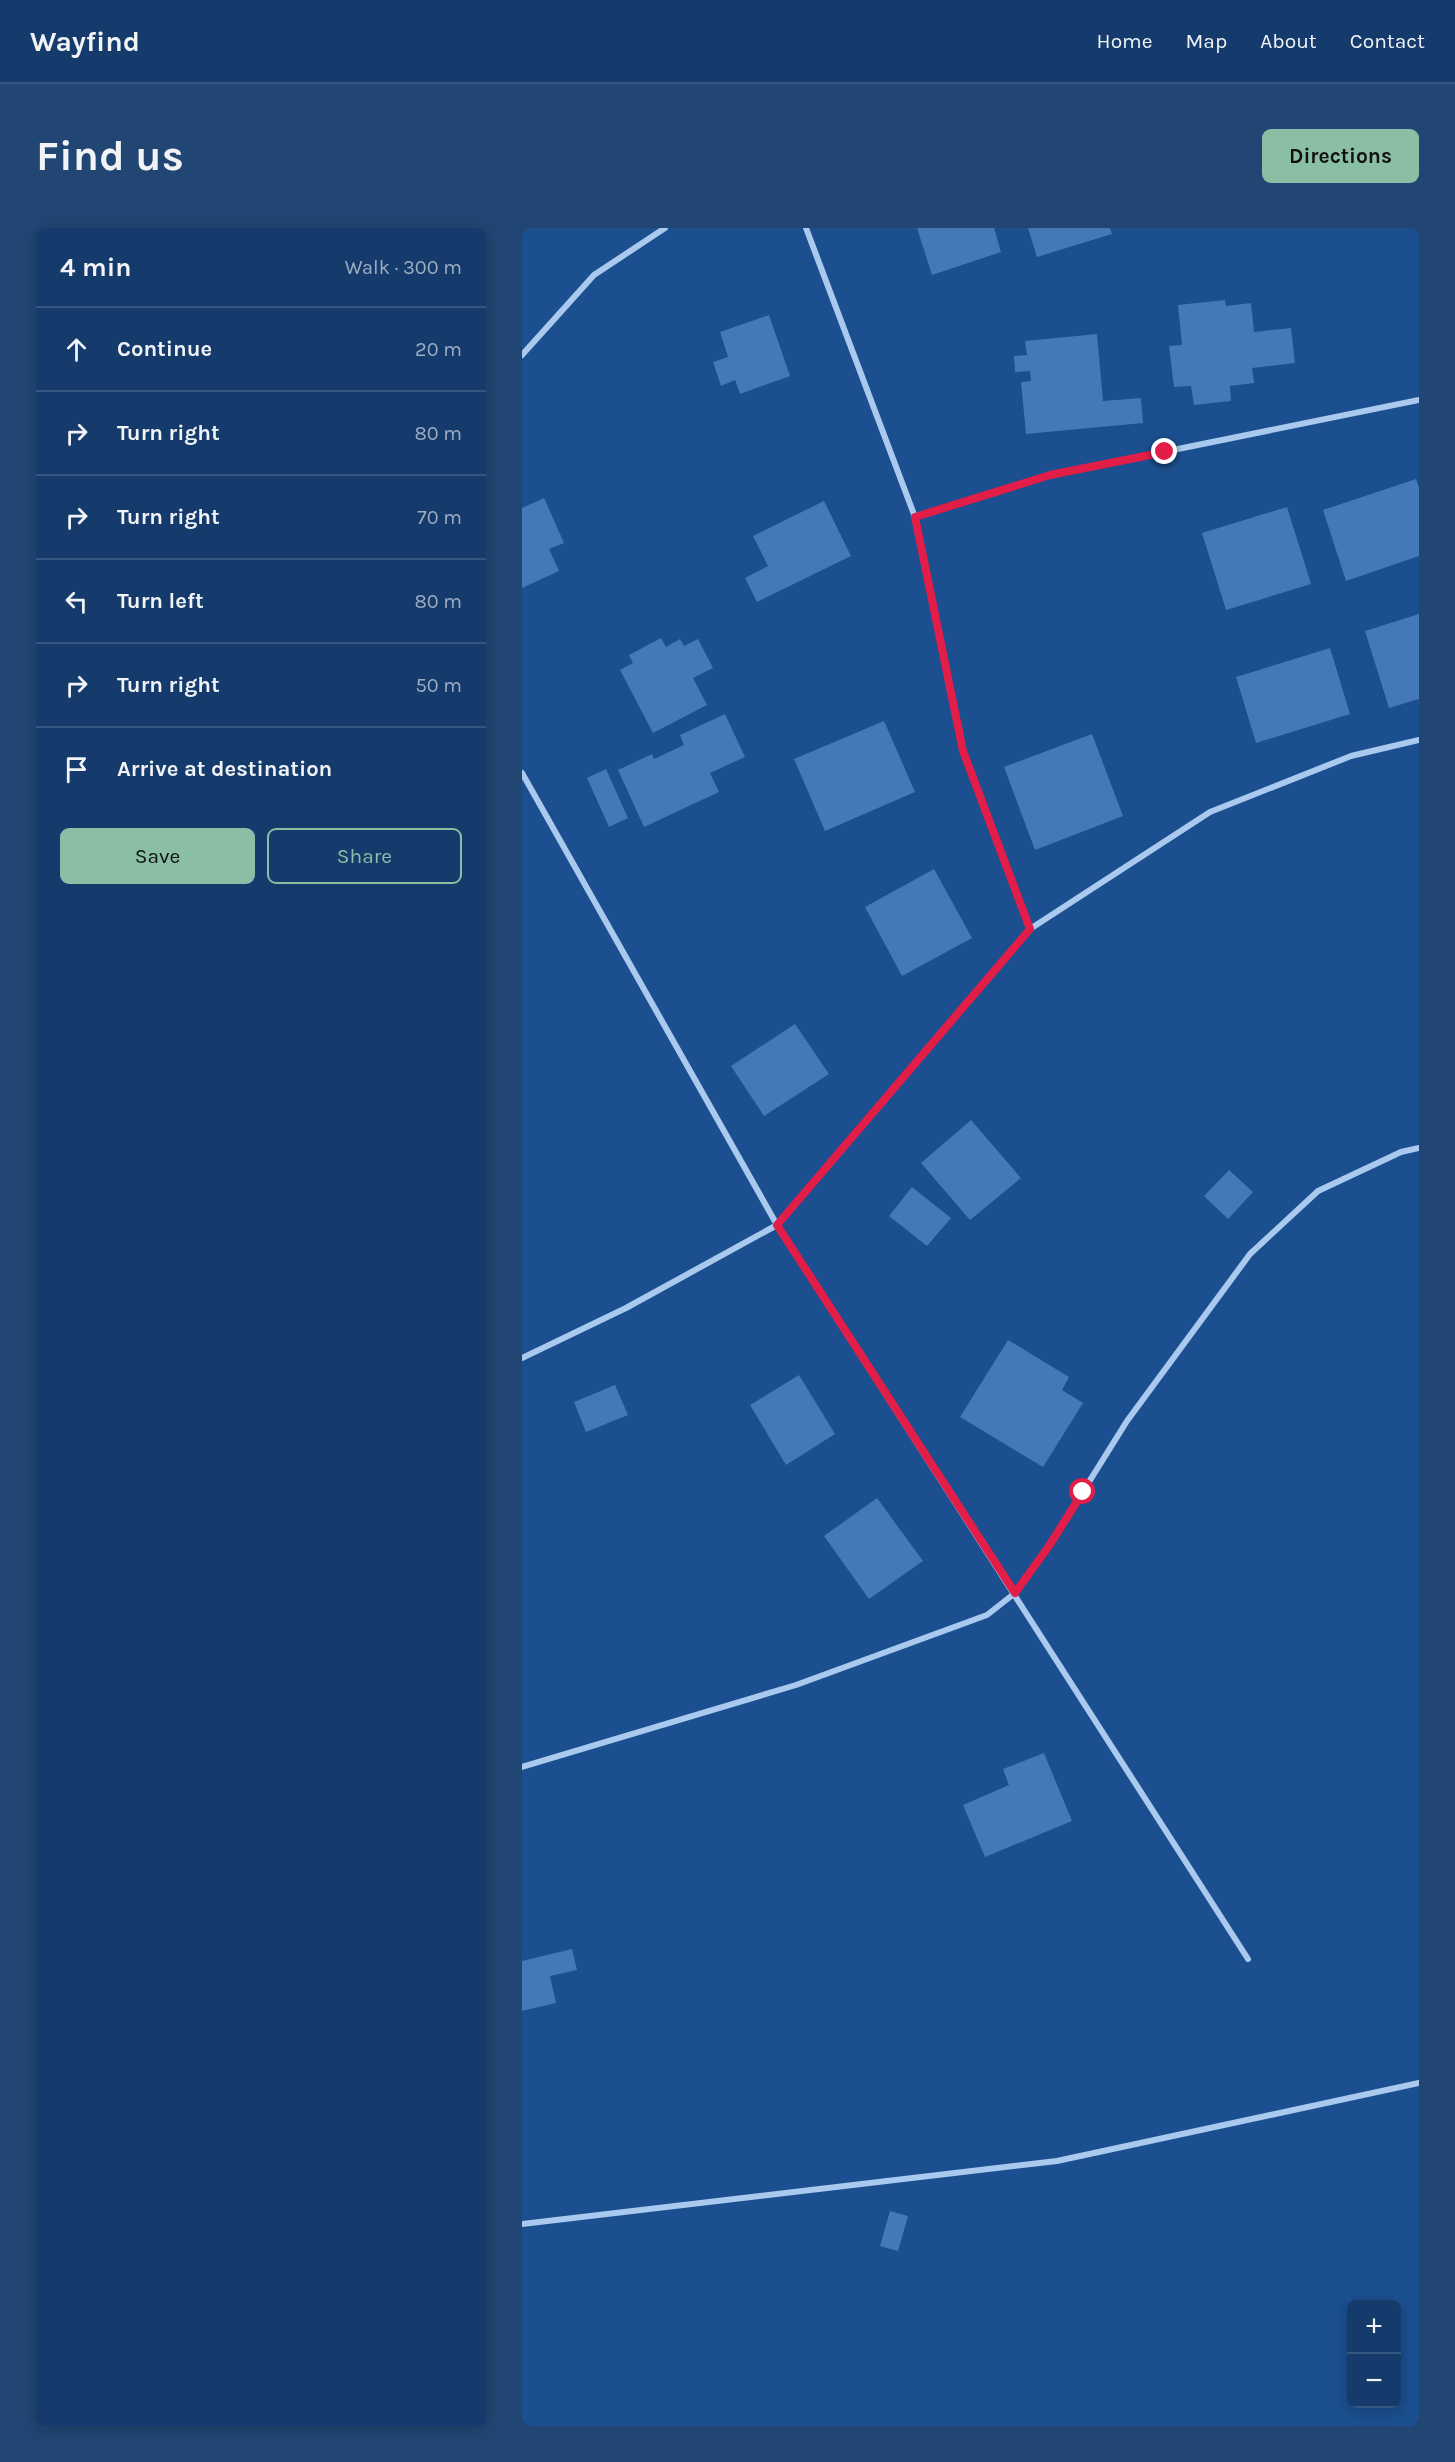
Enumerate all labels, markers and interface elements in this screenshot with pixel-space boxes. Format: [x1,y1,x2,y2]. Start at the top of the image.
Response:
text: Wayfind [30,25,140,58]
text: Home [1097,29,1153,53]
text: Map [1186,29,1227,53]
text: About [1260,29,1317,53]
text: Contact [1350,29,1425,53]
button: Directions [1262,129,1419,183]
text: Find us [36,131,184,181]
text: 4 min [60,252,131,283]
text: Walk · 300 m [345,256,462,279]
icon: ahead [60,333,93,366]
text: Continue [117,336,212,362]
text: 20 m [415,338,462,361]
icon: right [60,417,93,450]
text: Turn right [117,420,220,446]
text: 80 m [414,422,462,445]
route end [1151,438,1177,464]
icon: right [60,501,93,534]
text: Turn right [117,504,220,530]
text: 70 m [417,506,462,529]
icon: left [60,585,93,618]
text: Turn left [117,588,204,614]
text: 80 m [414,590,462,613]
icon: right [60,669,93,702]
text: Turn right [117,672,220,698]
text: 50 m [415,674,462,697]
icon: arrive [60,753,93,786]
text: Arrive at destination [117,756,332,782]
button: Save [60,828,255,884]
button: Share [267,828,462,884]
route start [1069,1478,1095,1504]
map controls [1347,2300,1401,2408]
button: + [1347,2300,1401,2354]
button: − [1347,2354,1401,2408]

